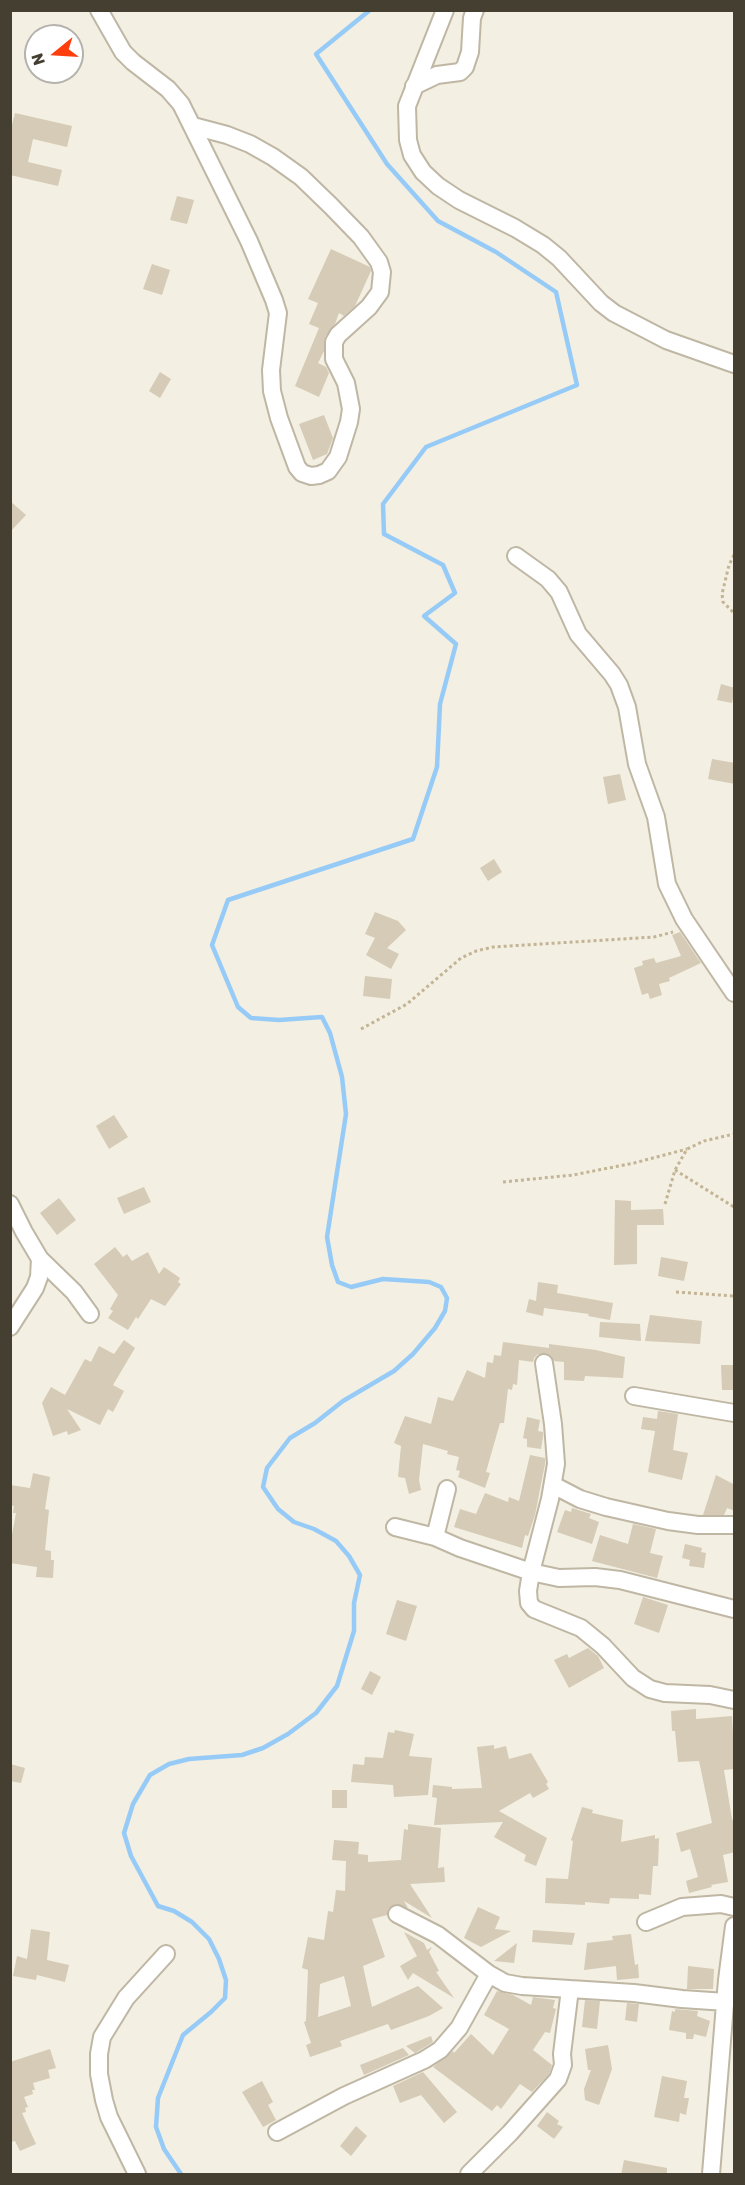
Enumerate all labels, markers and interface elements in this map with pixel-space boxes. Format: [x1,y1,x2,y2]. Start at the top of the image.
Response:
north arrow [24,24,84,84]
text: N [27,51,49,68]

